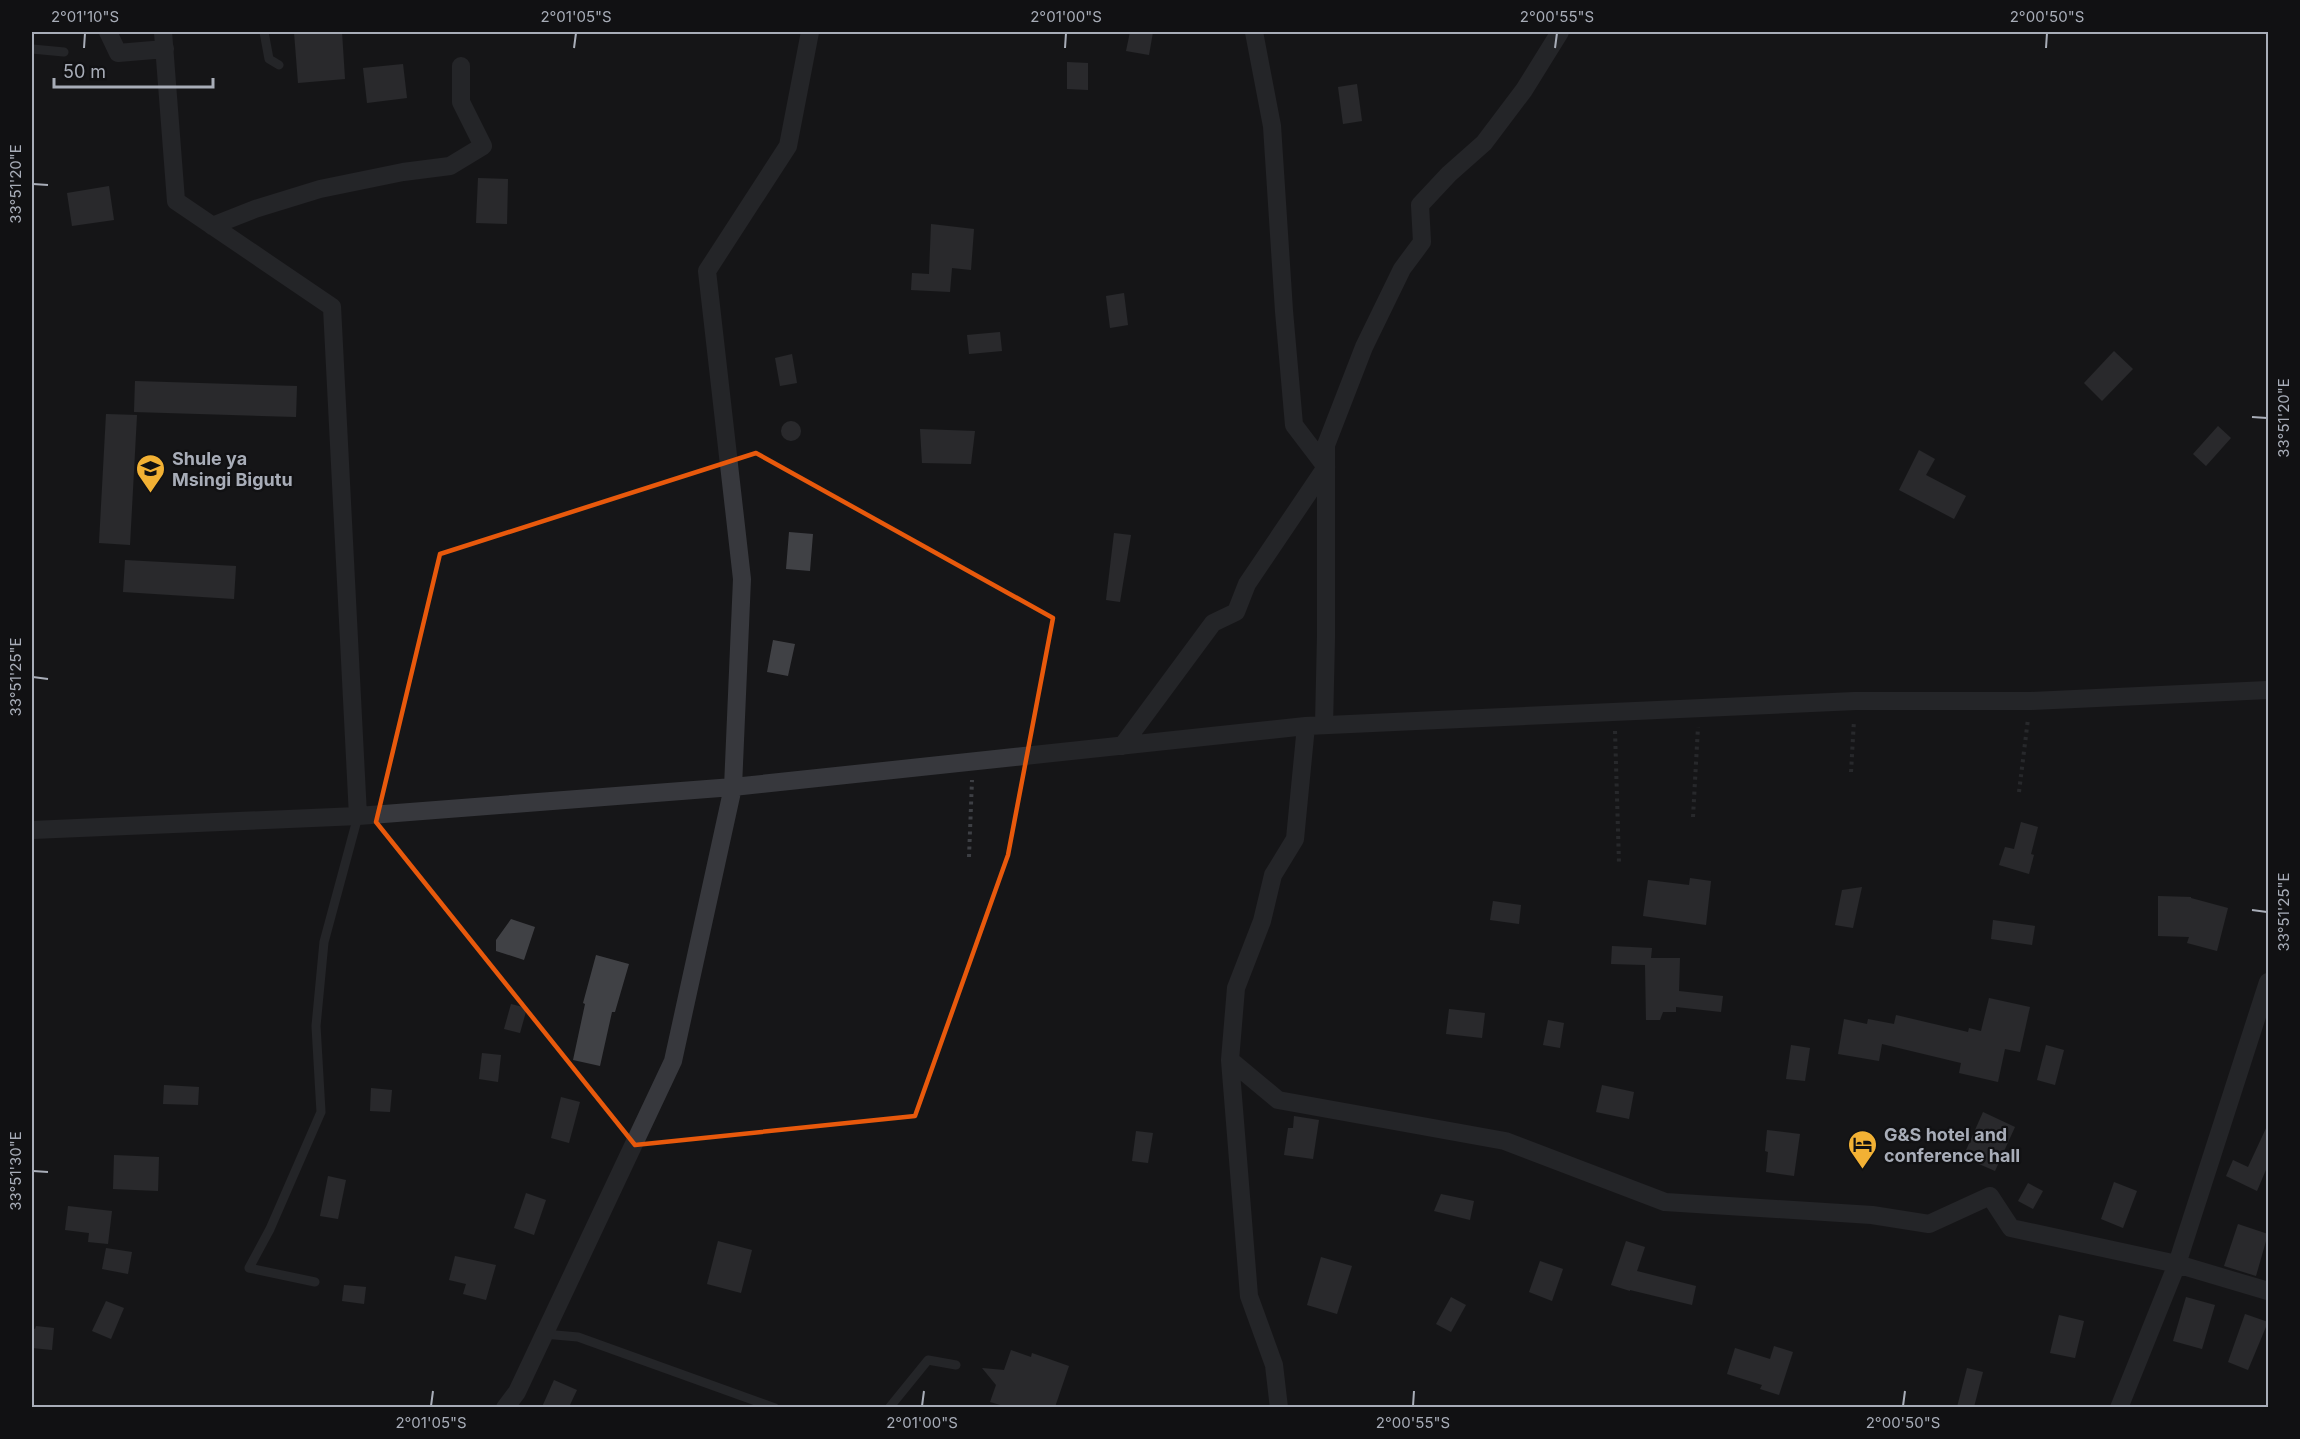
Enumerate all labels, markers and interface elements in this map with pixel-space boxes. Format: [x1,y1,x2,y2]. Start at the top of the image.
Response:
text: 2°01'10"S [51,7,119,26]
text: 2°01'05"S [540,7,612,26]
text: 2°01'00"S [1030,7,1102,26]
text: 2°00'55"S [1520,7,1594,26]
text: 2°00'50"S [2010,7,2084,26]
scale bar [54,51,213,89]
text: 50 m [63,61,106,82]
text: 33°51'20"E [6,144,25,224]
text: 33°51'20"E [2274,378,2293,458]
place label: Shule ya Msingi Bigutu [172,448,293,490]
school or university icon: Shule ya Msingi Bigutu [135,452,167,494]
text: 33°51'25"E [6,637,25,717]
text: 33°51'25"E [2274,872,2293,952]
place label: G&S hotel and conference hall [1884,1124,2020,1166]
hotel icon: G&S hotel and conference hall [1847,1128,1879,1170]
text: 33°51'30"E [6,1131,25,1211]
text: 2°01'05"S [395,1413,467,1432]
text: 2°01'00"S [886,1413,958,1432]
text: 2°00'55"S [1376,1413,1450,1432]
text: 2°00'50"S [1866,1413,1940,1432]

